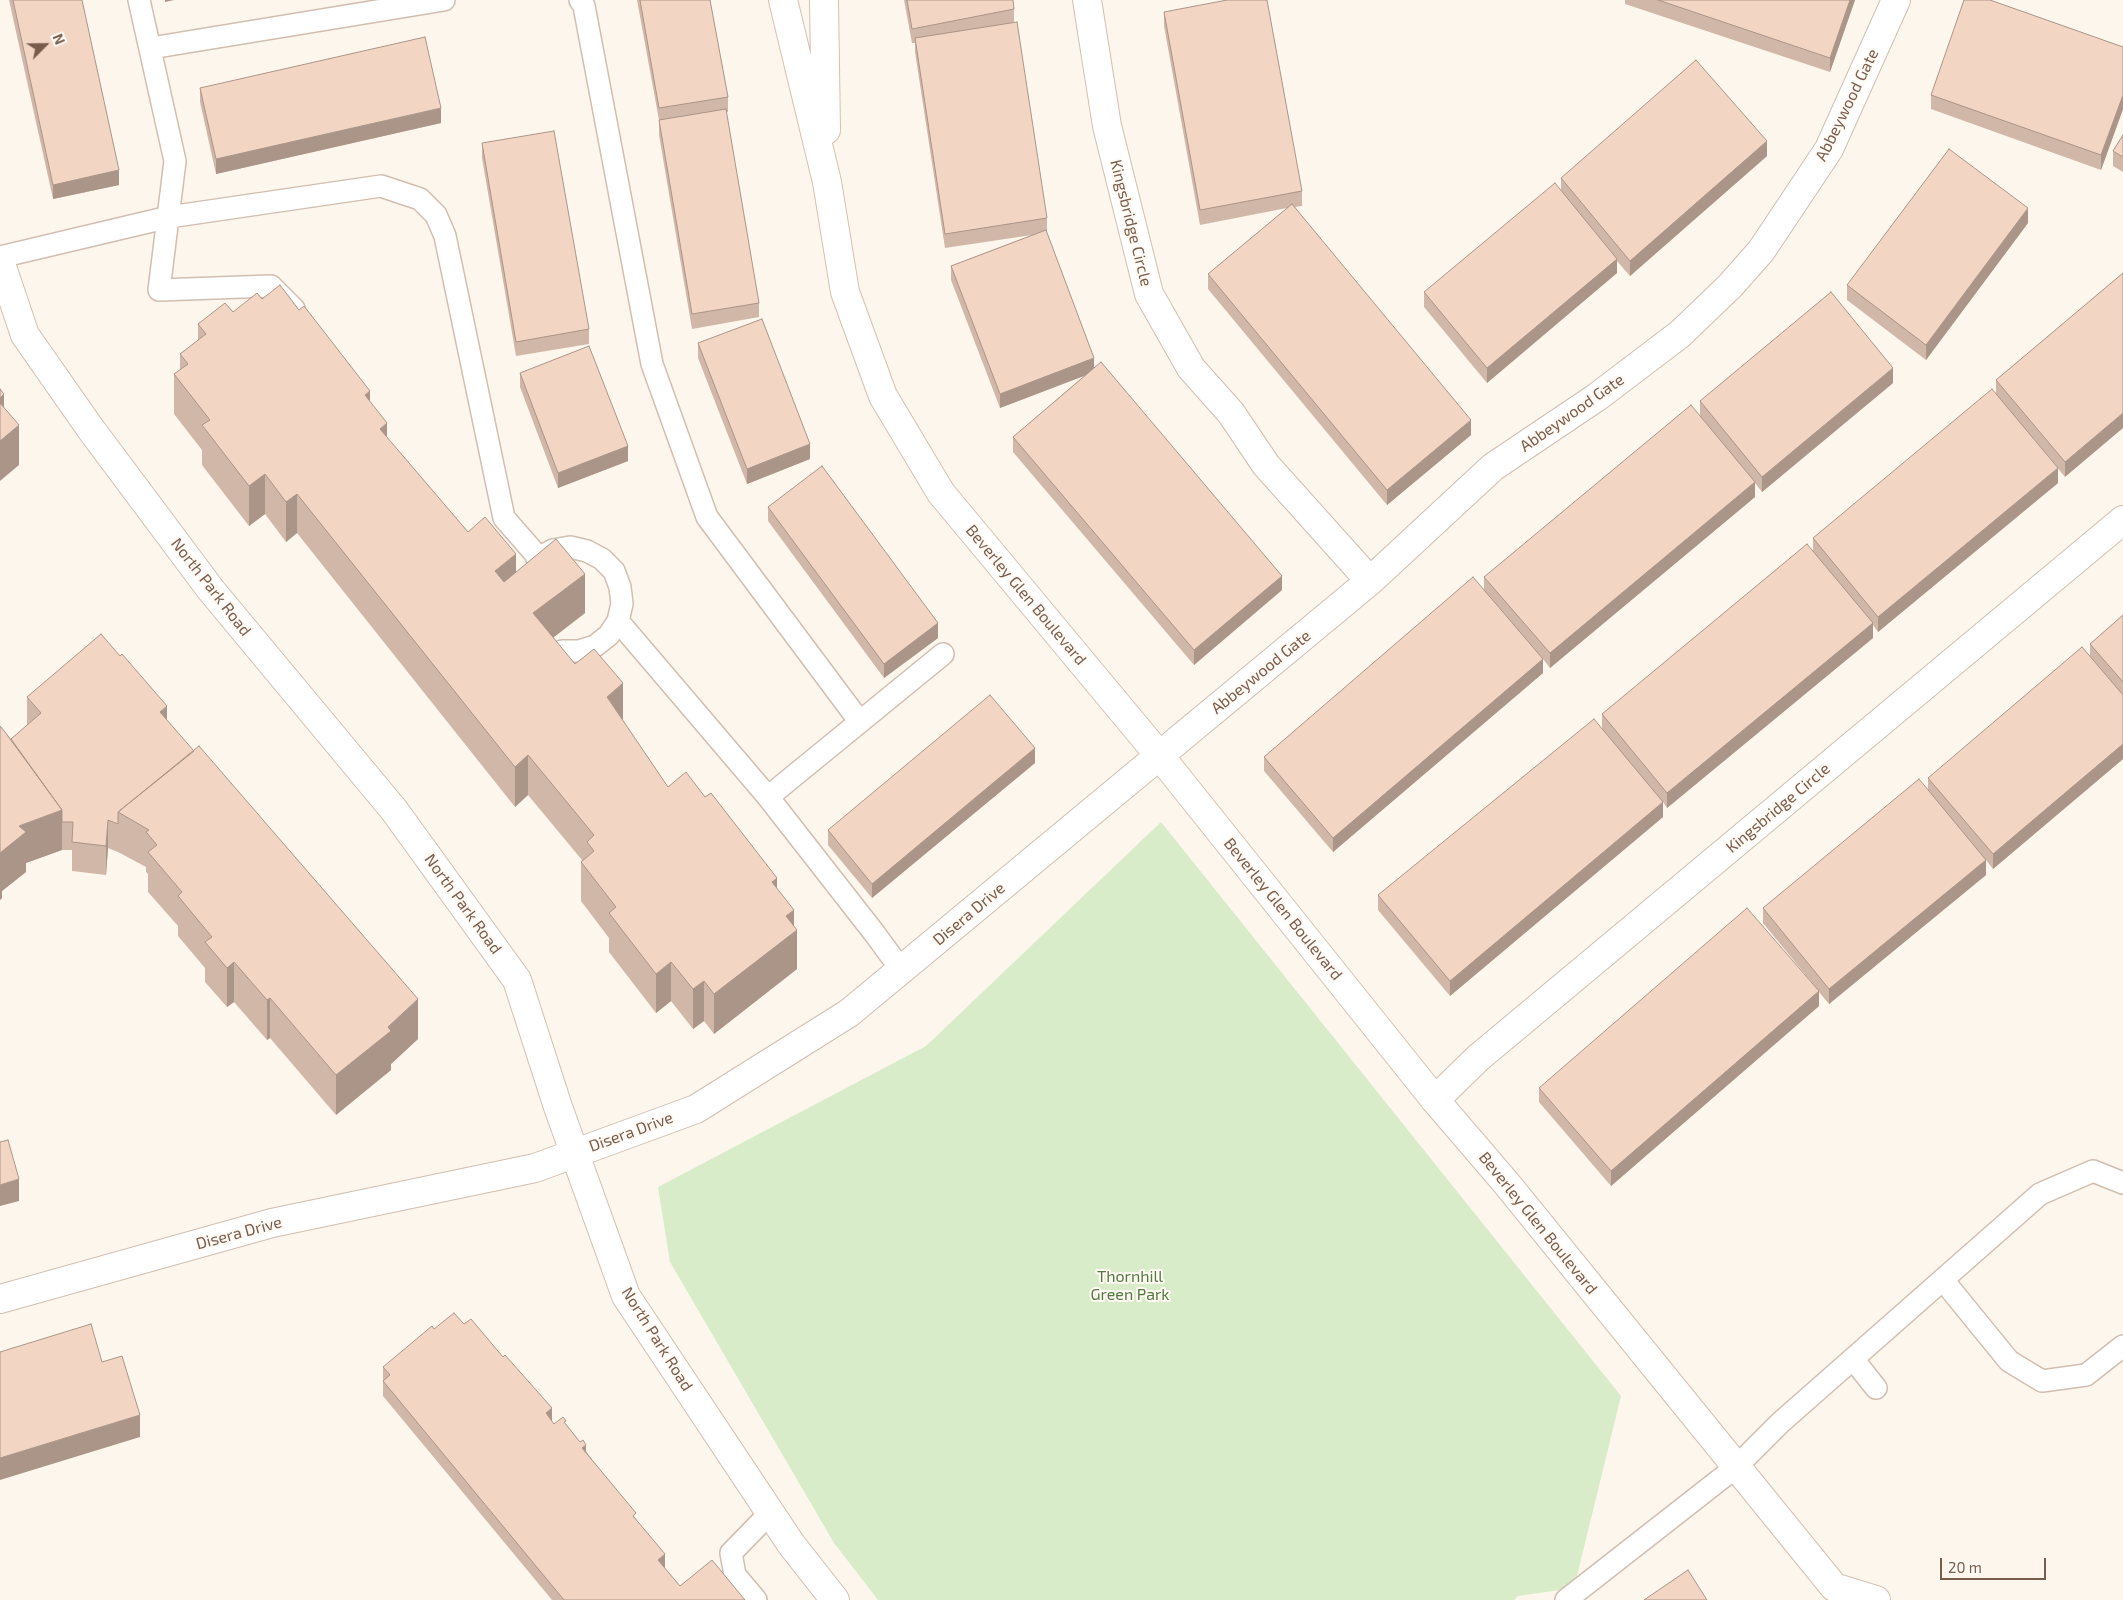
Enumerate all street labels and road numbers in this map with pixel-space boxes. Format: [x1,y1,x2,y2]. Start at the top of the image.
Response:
street label: Abbeywood Gate [1811,46,1883,164]
street label: Kingsbridge Circle [1106,158,1156,288]
street label: Abbeywood Gate [1516,370,1628,456]
street label: Beverley Glen Boulevard [962,521,1090,669]
street label: North Park Road [167,534,255,640]
street label: Abbeywood Gate [1207,626,1315,718]
street label: Kingsbridge Circle [1722,759,1834,857]
street label: Beverley Glen Boulevard [1220,834,1346,984]
street label: North Park Road [420,850,506,958]
street label: Disera Drive [929,878,1009,950]
street label: Disera Drive [586,1108,676,1156]
street label: Beverley Glen Boulevard [1475,1148,1601,1298]
street label: Disera Drive [194,1212,284,1254]
street label: North Park Road [617,1284,697,1394]

